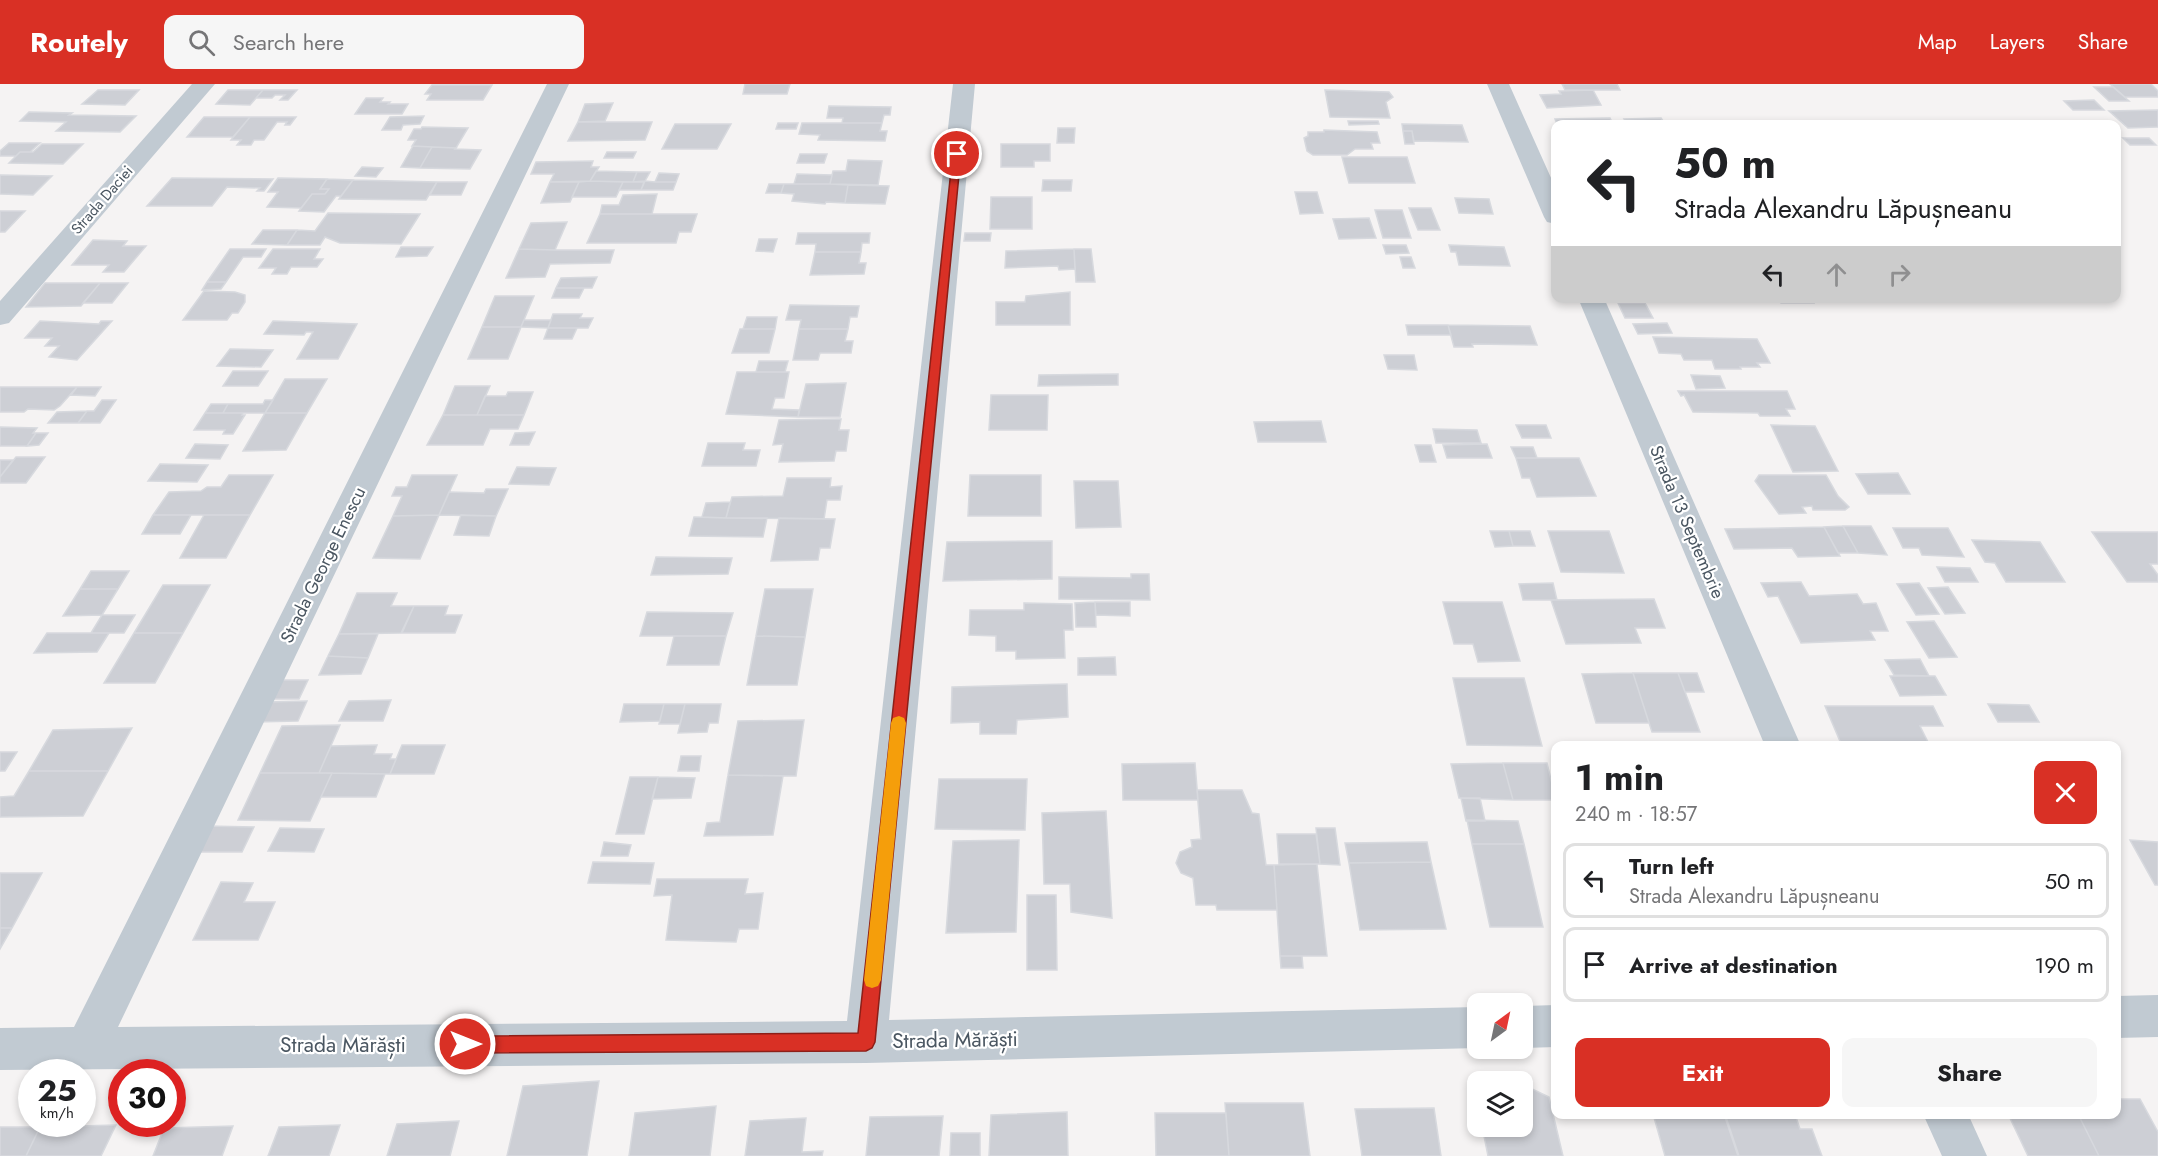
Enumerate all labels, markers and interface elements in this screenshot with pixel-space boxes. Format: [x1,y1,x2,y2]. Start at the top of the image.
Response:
search box [164,15,584,69]
text: Routely [30,22,128,63]
icon: search [185,26,218,59]
text: Search here [233,26,344,58]
text: Map [1918,27,1957,57]
text: Layers [1990,27,2045,57]
text: Share [2078,27,2128,57]
pin [931,128,982,179]
text: 50 m [1674,133,1776,194]
icon: arrive [940,137,973,170]
icon: left [1575,144,1653,222]
street label: Strada Daciei [66,161,138,239]
text: Strada Alexandru Lăpușneanu [1674,189,2012,228]
icon: left [1757,258,1790,291]
icon: ahead [1820,258,1853,291]
icon: right [1883,258,1916,291]
street label: Strada 13 Septembrie [1643,441,1731,603]
street label: Strada George Enescu [274,482,372,648]
text: 1 min [1575,751,1664,803]
button: close [2034,761,2097,824]
text: 240 m · 18:57 [1575,800,1697,829]
text: Turn left [1629,850,1714,882]
icon: left [1578,864,1611,897]
text: 50 m [2045,865,2094,897]
text: Strada Alexandru Lăpușneanu [1629,882,1879,911]
icon: arrive [1578,948,1611,981]
text: Arrive at destination [1629,949,1838,981]
text: 190 m [2034,949,2094,981]
north arrow [1467,993,1533,1059]
map controls [1467,993,1533,1137]
position arrow [433,1012,497,1076]
street label: Strada Mărăști [892,1024,1018,1056]
street label: Strada Mărăști [280,1030,406,1060]
button: Exit [1575,1038,1830,1107]
button: Share [1842,1038,2097,1107]
speed limit sign: 30 [108,1059,186,1137]
text: 25 [37,1069,77,1112]
button: layers [1467,1071,1533,1137]
text: km/h [40,1102,74,1124]

